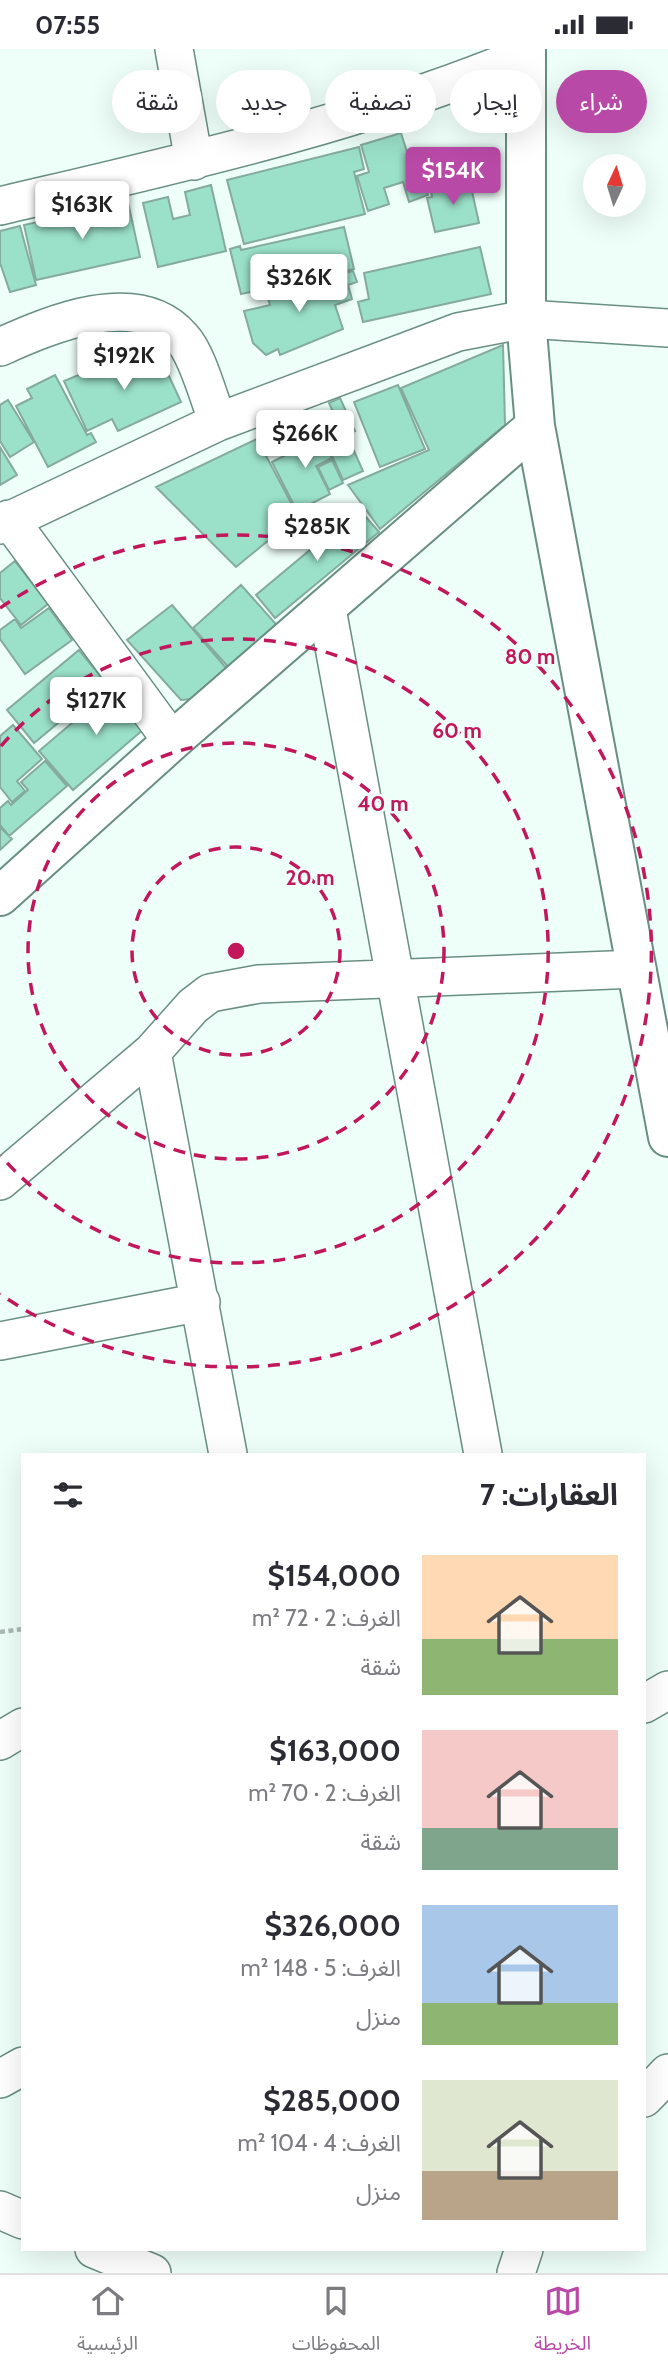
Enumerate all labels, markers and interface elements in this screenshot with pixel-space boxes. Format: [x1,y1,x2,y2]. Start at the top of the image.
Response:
text: 07:55 [35,9,100,41]
chip: شقة [112,70,202,133]
chip: جديد [216,70,311,133]
chip: تصفية [325,70,436,133]
chip: إيجار [450,70,542,133]
chip: شراء [556,70,647,133]
pin: $154K [404,148,502,207]
north arrow [583,154,646,217]
map controls [583,154,646,217]
text: $154K [422,156,484,184]
pin: $163K [33,181,131,241]
text: $163K [51,190,113,218]
pin: $326K [250,254,348,314]
text: $326K [266,263,332,291]
pin: $192K [75,333,173,392]
text: $192K [93,341,155,369]
pin: $266K [256,411,354,470]
text: $266K [272,419,338,447]
pin: $285K [268,503,366,563]
text: $285K [284,512,350,540]
text: 80 m [505,644,555,669]
pin: $127K [47,677,145,737]
text: $127K [66,686,126,714]
text: 60 m [432,718,482,743]
text: 40 m [358,791,408,816]
text: 20 m [286,865,334,890]
centre of rings [224,939,248,963]
icon: filters [49,1476,87,1514]
text: العقارات: 7 [480,1476,618,1513]
text: $154,000 [268,1557,401,1594]
icon: home [478,1583,562,1667]
text: الغرف: 2 · 72 m² [252,1604,401,1632]
text: شقة [360,1653,401,1681]
text: $163,000 [269,1732,401,1769]
icon: home [478,1758,562,1842]
text: الغرف: 2 · 70 m² [248,1779,401,1807]
text: شقة [360,1828,401,1856]
text: $326,000 [264,1907,401,1944]
icon: home [478,1933,562,2017]
text: الغرف: 5 · 148 m² [241,1954,401,1982]
text: منزل [356,2003,401,2031]
text: $285,000 [263,2082,401,2119]
icon: home [478,2108,562,2192]
text: الغرف: 4 · 104 m² [238,2129,401,2157]
text: منزل [356,2178,401,2206]
tab: الرئيسية [77,2282,138,2364]
tab: المحفوظات [292,2282,380,2364]
tab: الخريطة [534,2282,591,2364]

